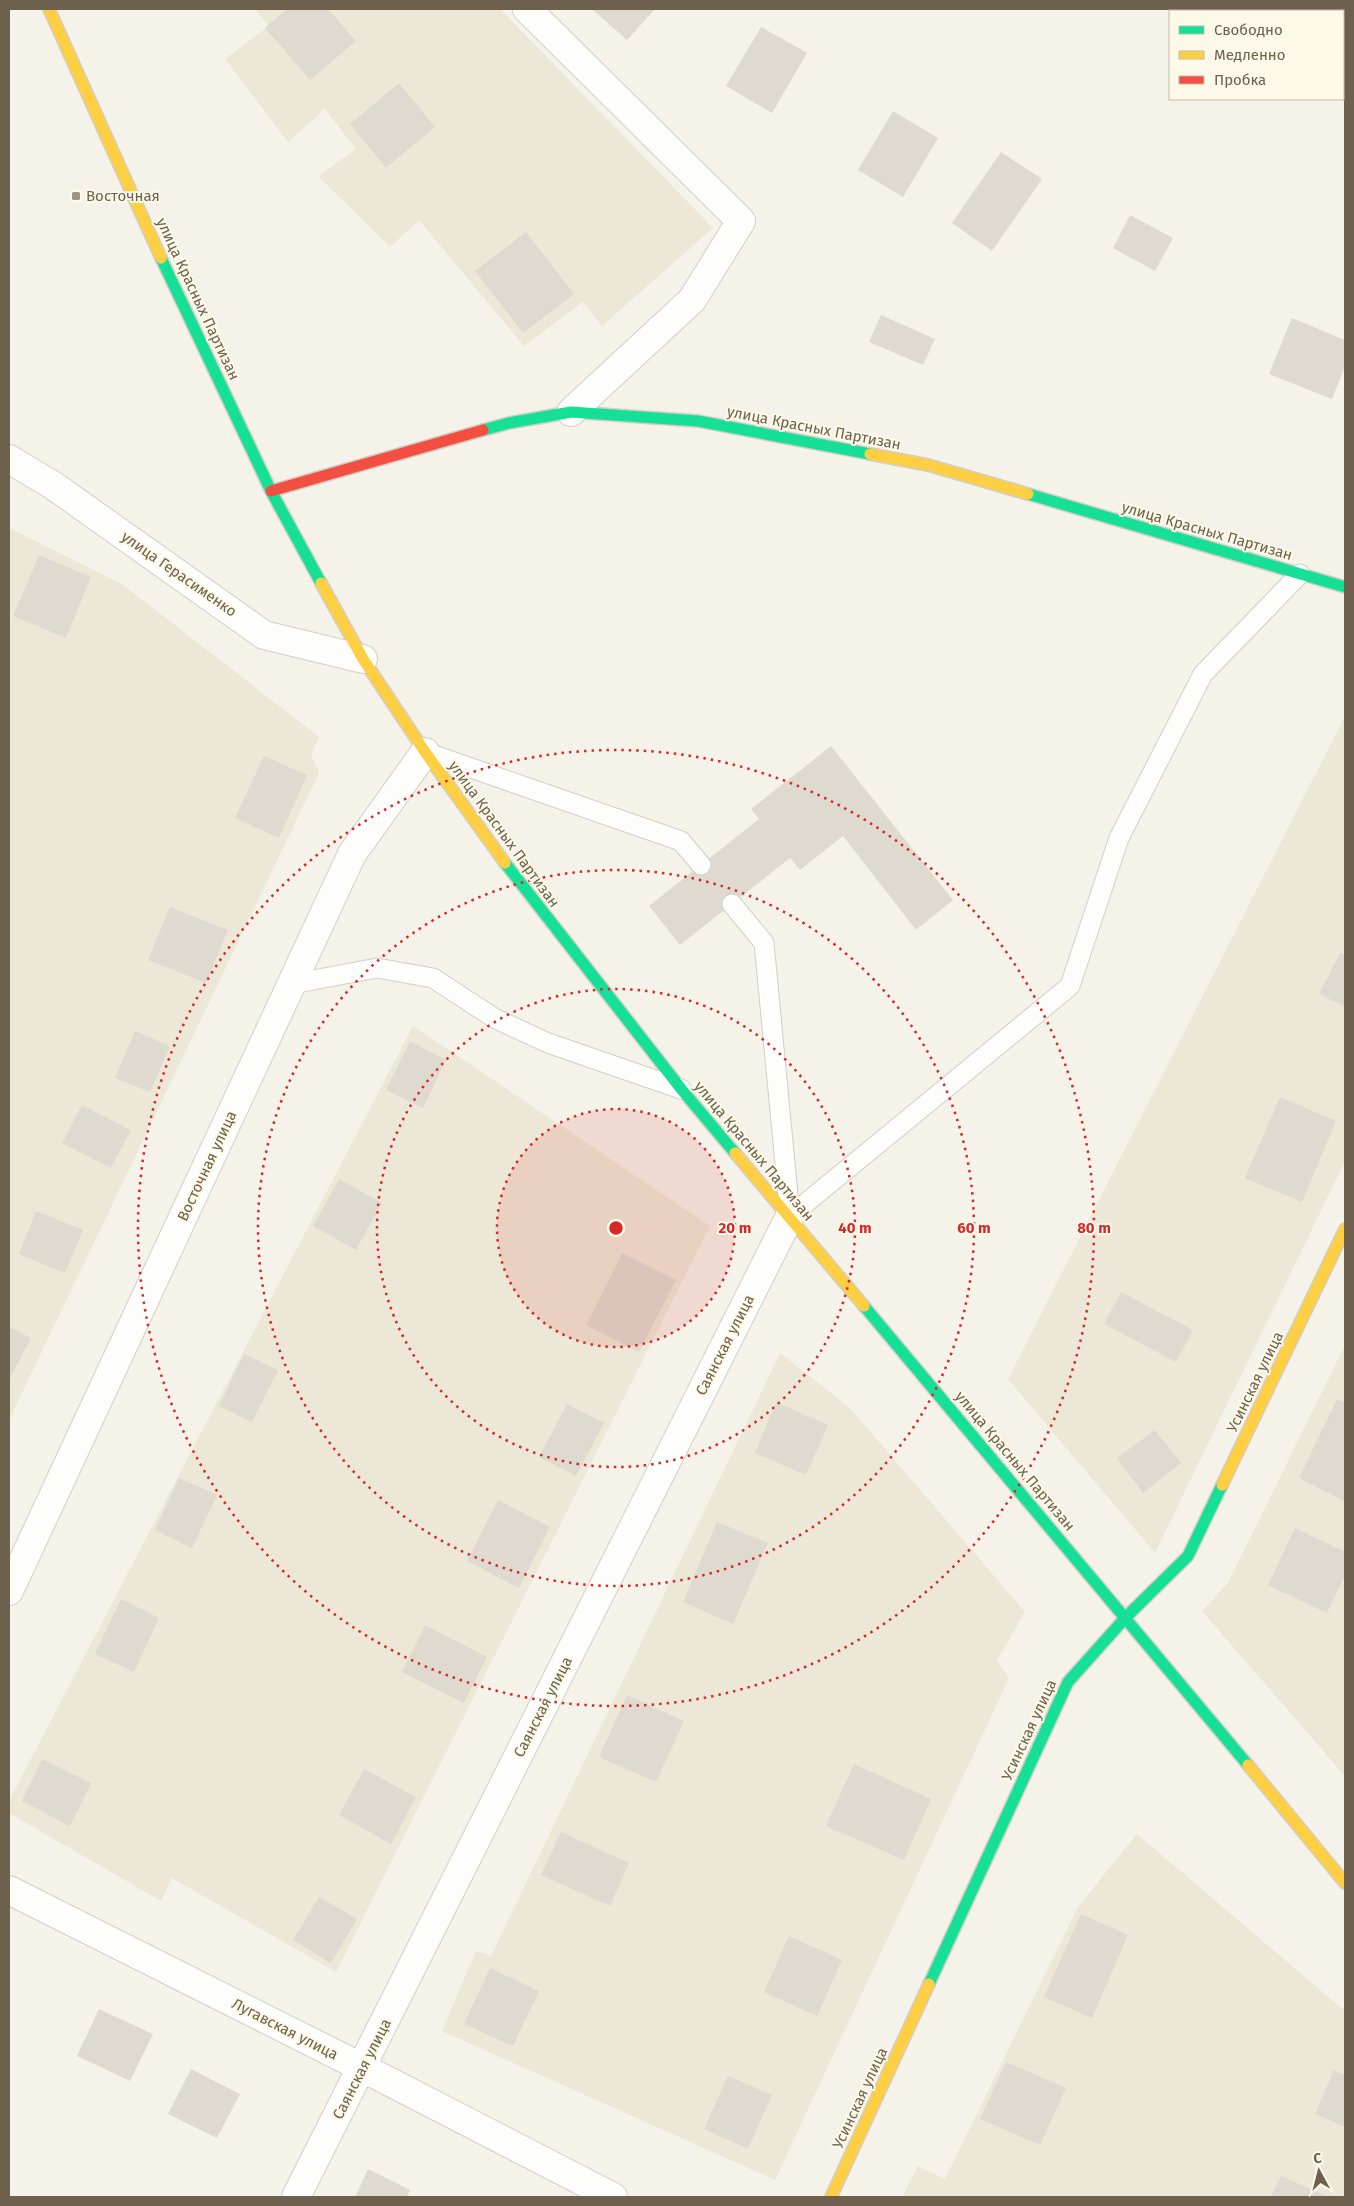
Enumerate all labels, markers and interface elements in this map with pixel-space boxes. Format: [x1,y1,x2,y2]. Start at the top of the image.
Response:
legend [1169,10,1344,100]
text: Свободно [1214,21,1283,39]
text: Медленно [1214,46,1286,64]
text: Пробка [1214,71,1266,89]
place label: Восточная [86,187,160,205]
marker: Восточная [70,190,82,202]
street label: улица Красных Партизан [152,215,244,383]
street label: улица Красных Партизан [725,402,903,454]
street label: улица Красных Партизан [1120,498,1294,564]
street label: улица Герасименко [118,527,240,621]
street label: улица Красных Партизан [445,757,563,911]
street label: улица Красных Партизан [690,1077,818,1225]
street label: Восточная улица [174,1108,240,1224]
centre of rings [607,1219,625,1237]
text: 20 m [719,1219,751,1237]
text: 40 m [838,1219,872,1237]
text: 60 m [957,1219,991,1237]
text: 80 m [1077,1219,1111,1237]
street label: Саянская улица [692,1292,758,1398]
street label: Усинская улица [1223,1329,1287,1435]
street label: улица Красных Партизан [951,1387,1079,1535]
street label: Саянская улица [510,1654,576,1760]
street label: Усинская улица [998,1677,1060,1783]
street label: Лугавская улица [229,1995,341,2063]
street label: Саянская улица [329,2016,395,2122]
street label: Усинская улица [829,2045,891,2151]
north arrow [1294,2146,1344,2196]
text: С [1312,2150,1323,2168]

